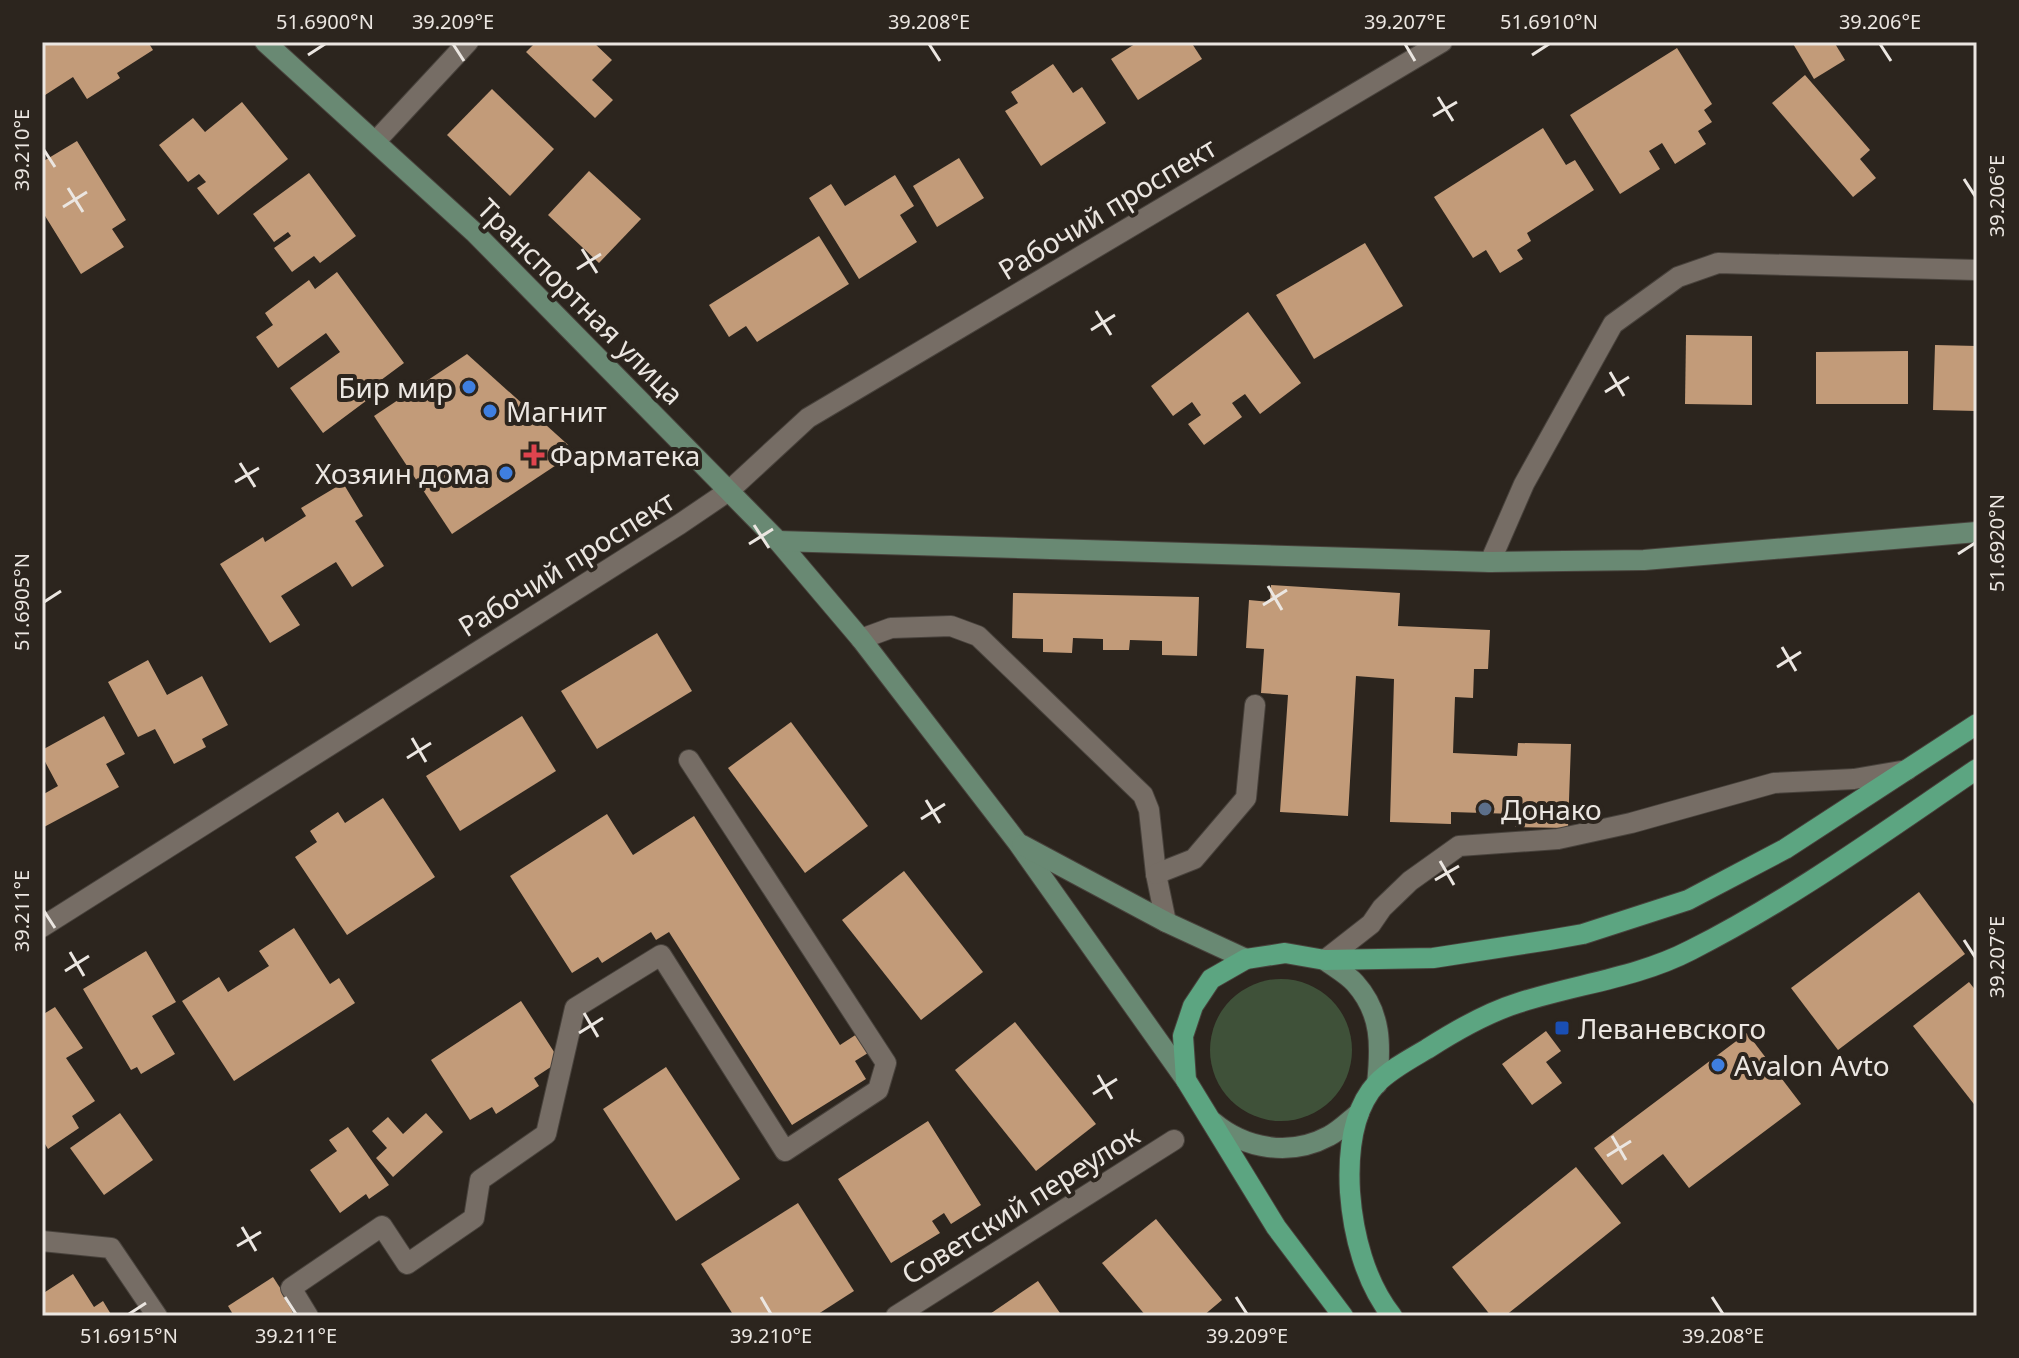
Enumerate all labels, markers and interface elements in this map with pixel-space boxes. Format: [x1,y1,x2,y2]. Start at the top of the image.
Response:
text: 51.6900°N [276,8,374,35]
text: 39.209°E [412,8,494,35]
text: 39.208°E [888,8,970,35]
text: 39.207°E [1364,8,1446,35]
text: 51.6910°N [1500,8,1598,35]
text: 39.206°E [1839,8,1921,35]
text: 39.210°E [8,109,35,191]
street label: Рабочий проспект [991,128,1223,288]
text: 39.206°E [1983,155,2010,237]
street label: Транспортная улица [470,190,692,412]
place label: Бир мир [338,368,453,406]
marker: Бир мир [460,378,478,396]
place label: Магнит [506,392,607,430]
marker: Магнит [481,402,499,420]
place label: Фарматека [550,436,700,474]
marker: Фарматека [525,446,543,464]
place label: Хозяин дома [315,454,490,492]
marker: Хозяин дома [497,464,515,482]
street label: Рабочий проспект [451,481,681,645]
text: 51.6920°N [1983,494,2010,592]
text: 51.6905°N [8,553,35,651]
place label: Донако [1501,790,1602,828]
marker: Донако [1476,800,1494,818]
text: 39.211°E [8,870,35,952]
text: 39.207°E [1983,916,2010,998]
place label: Леваневского [1578,1009,1766,1047]
marker: Леваневского [1553,1019,1571,1037]
place label: Avalon Avto [1734,1046,1890,1084]
marker: Avalon Avto [1709,1056,1727,1074]
street label: Советский переулок [894,1115,1146,1293]
text: 51.6915°N [80,1322,178,1349]
text: 39.211°E [255,1322,337,1349]
text: 39.210°E [730,1322,812,1349]
text: 39.209°E [1206,1322,1288,1349]
text: 39.208°E [1682,1322,1764,1349]

